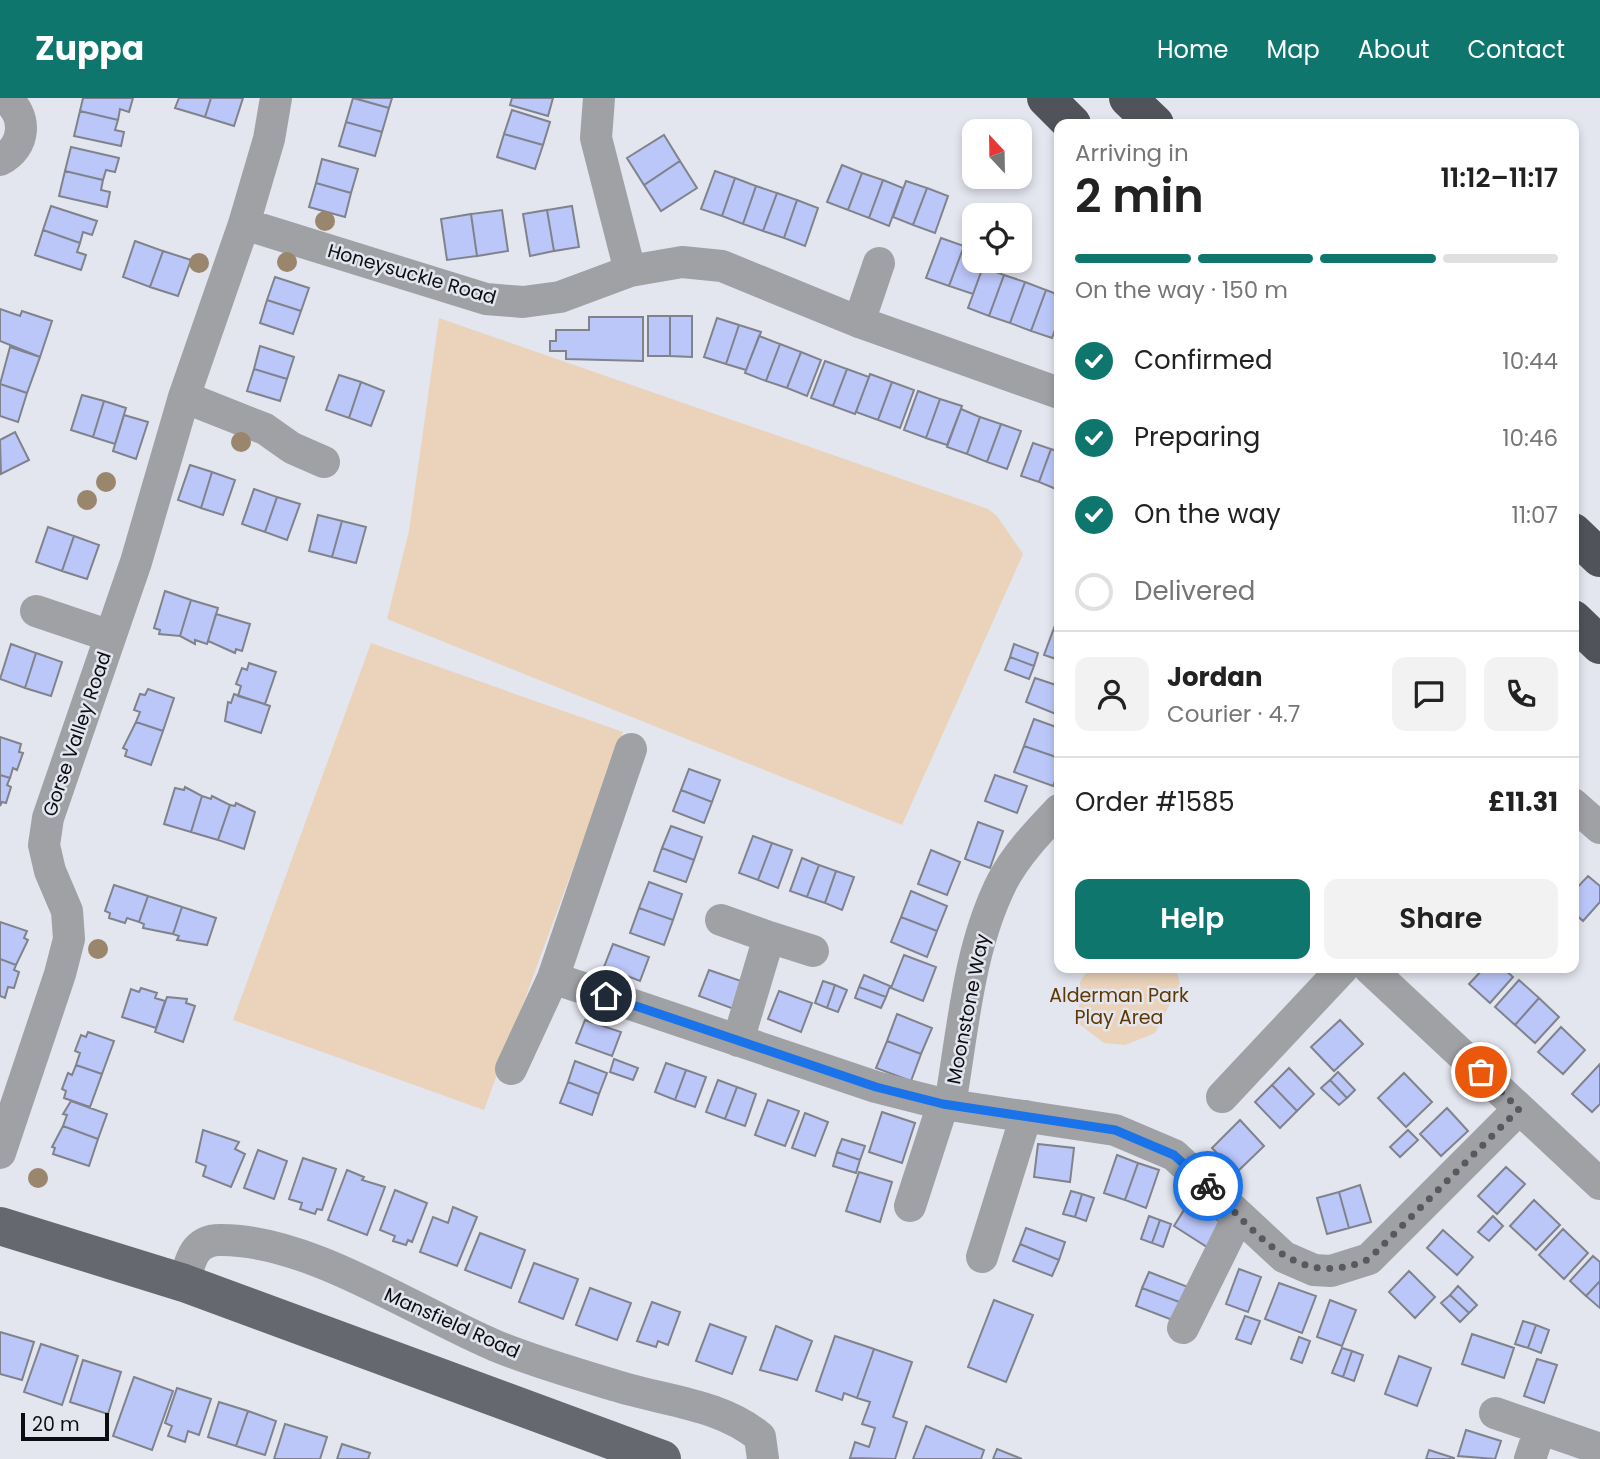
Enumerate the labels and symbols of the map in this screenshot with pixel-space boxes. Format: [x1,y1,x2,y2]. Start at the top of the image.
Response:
north arrow [962,119,1032,189]
street label: Honeysuckle Road [325,237,499,311]
street label: Gorse Valley Road [36,648,118,820]
street label: Moonstone Way [940,931,996,1087]
pin [576,966,636,1026]
park label: Alderman Park Play Area [1049,982,1189,1031]
pin [1451,1042,1511,1102]
courier [1173,1151,1243,1221]
street label: Mansfield Road [380,1281,524,1365]
scale bar [21,1410,108,1442]

